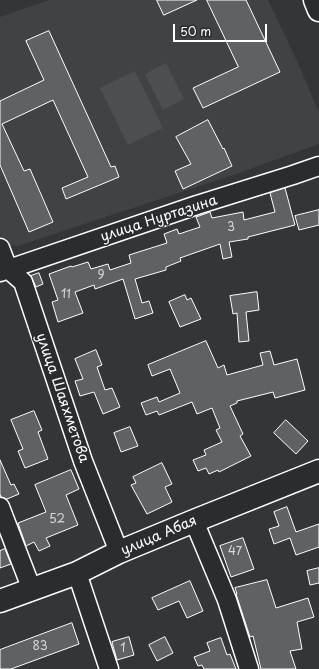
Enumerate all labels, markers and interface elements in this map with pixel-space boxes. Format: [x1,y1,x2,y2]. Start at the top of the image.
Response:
scale bar [175,16,269,42]
text: 50 m [180,22,211,40]
street label: улица Нуртазина [99,192,219,246]
house number: 3 [227,221,235,235]
house number: 9 [97,269,105,283]
house number: 11 [61,288,71,302]
street label: улица Шаяхметова [32,331,92,465]
street label: улица Абая [118,512,200,560]
house number: 52 [49,513,65,527]
house number: 47 [228,545,242,559]
house number: 83 [32,640,48,654]
house number: 1 [120,642,126,656]

